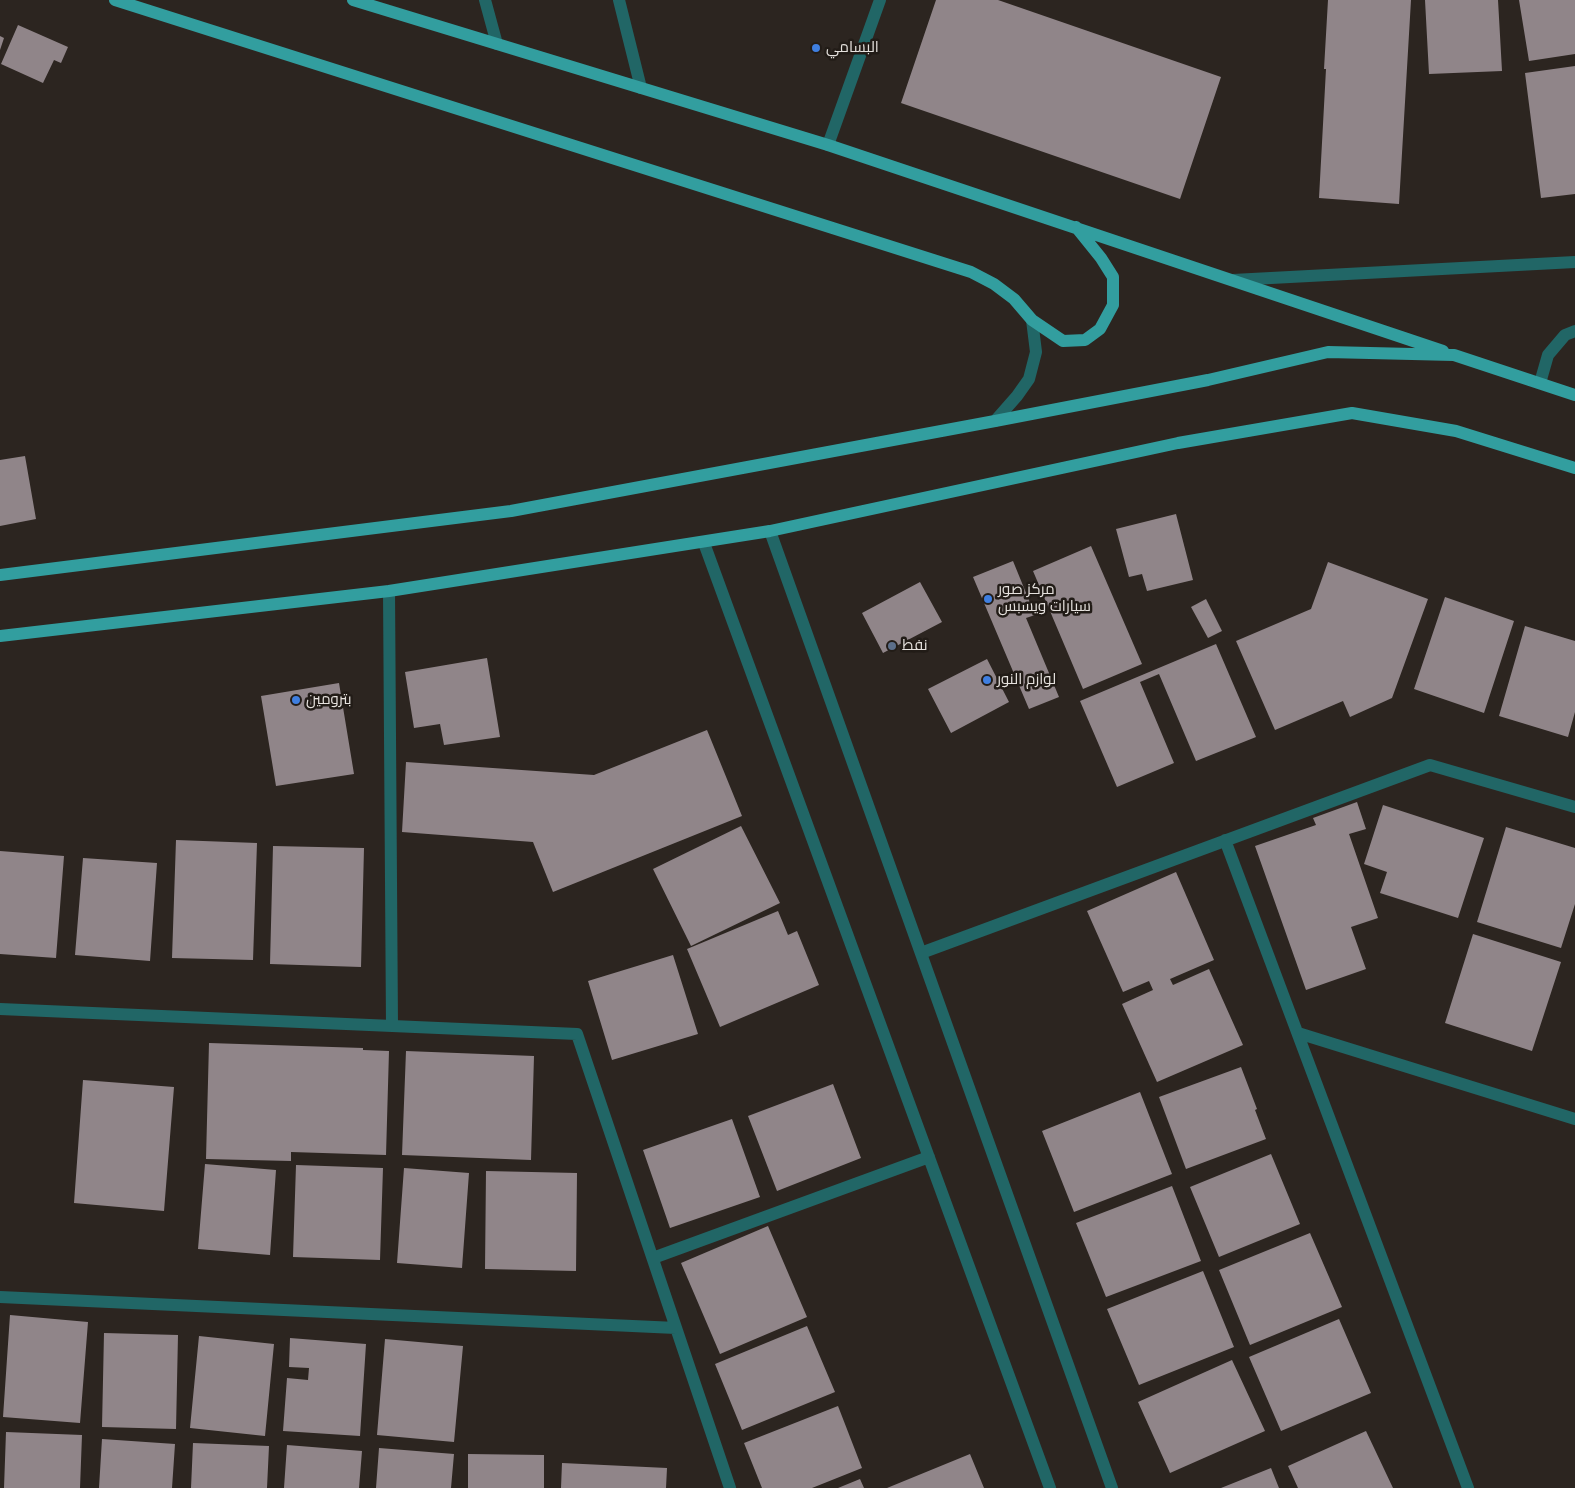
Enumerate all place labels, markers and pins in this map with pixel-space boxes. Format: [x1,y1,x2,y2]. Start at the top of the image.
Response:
place label: البسامي [826,39,879,57]
marker: البسامي [810,42,822,54]
place label: مركز صور سيارات ويسبس [998,581,1091,616]
marker: مركز صور سيارات ويسبس [982,593,994,605]
place label: نفط [902,637,928,655]
marker: نفط [886,640,898,652]
place label: لوازم النور [997,671,1056,689]
marker: لوازم النور [981,674,993,686]
place label: بترومين [306,691,352,709]
marker: بترومين [290,694,302,706]

